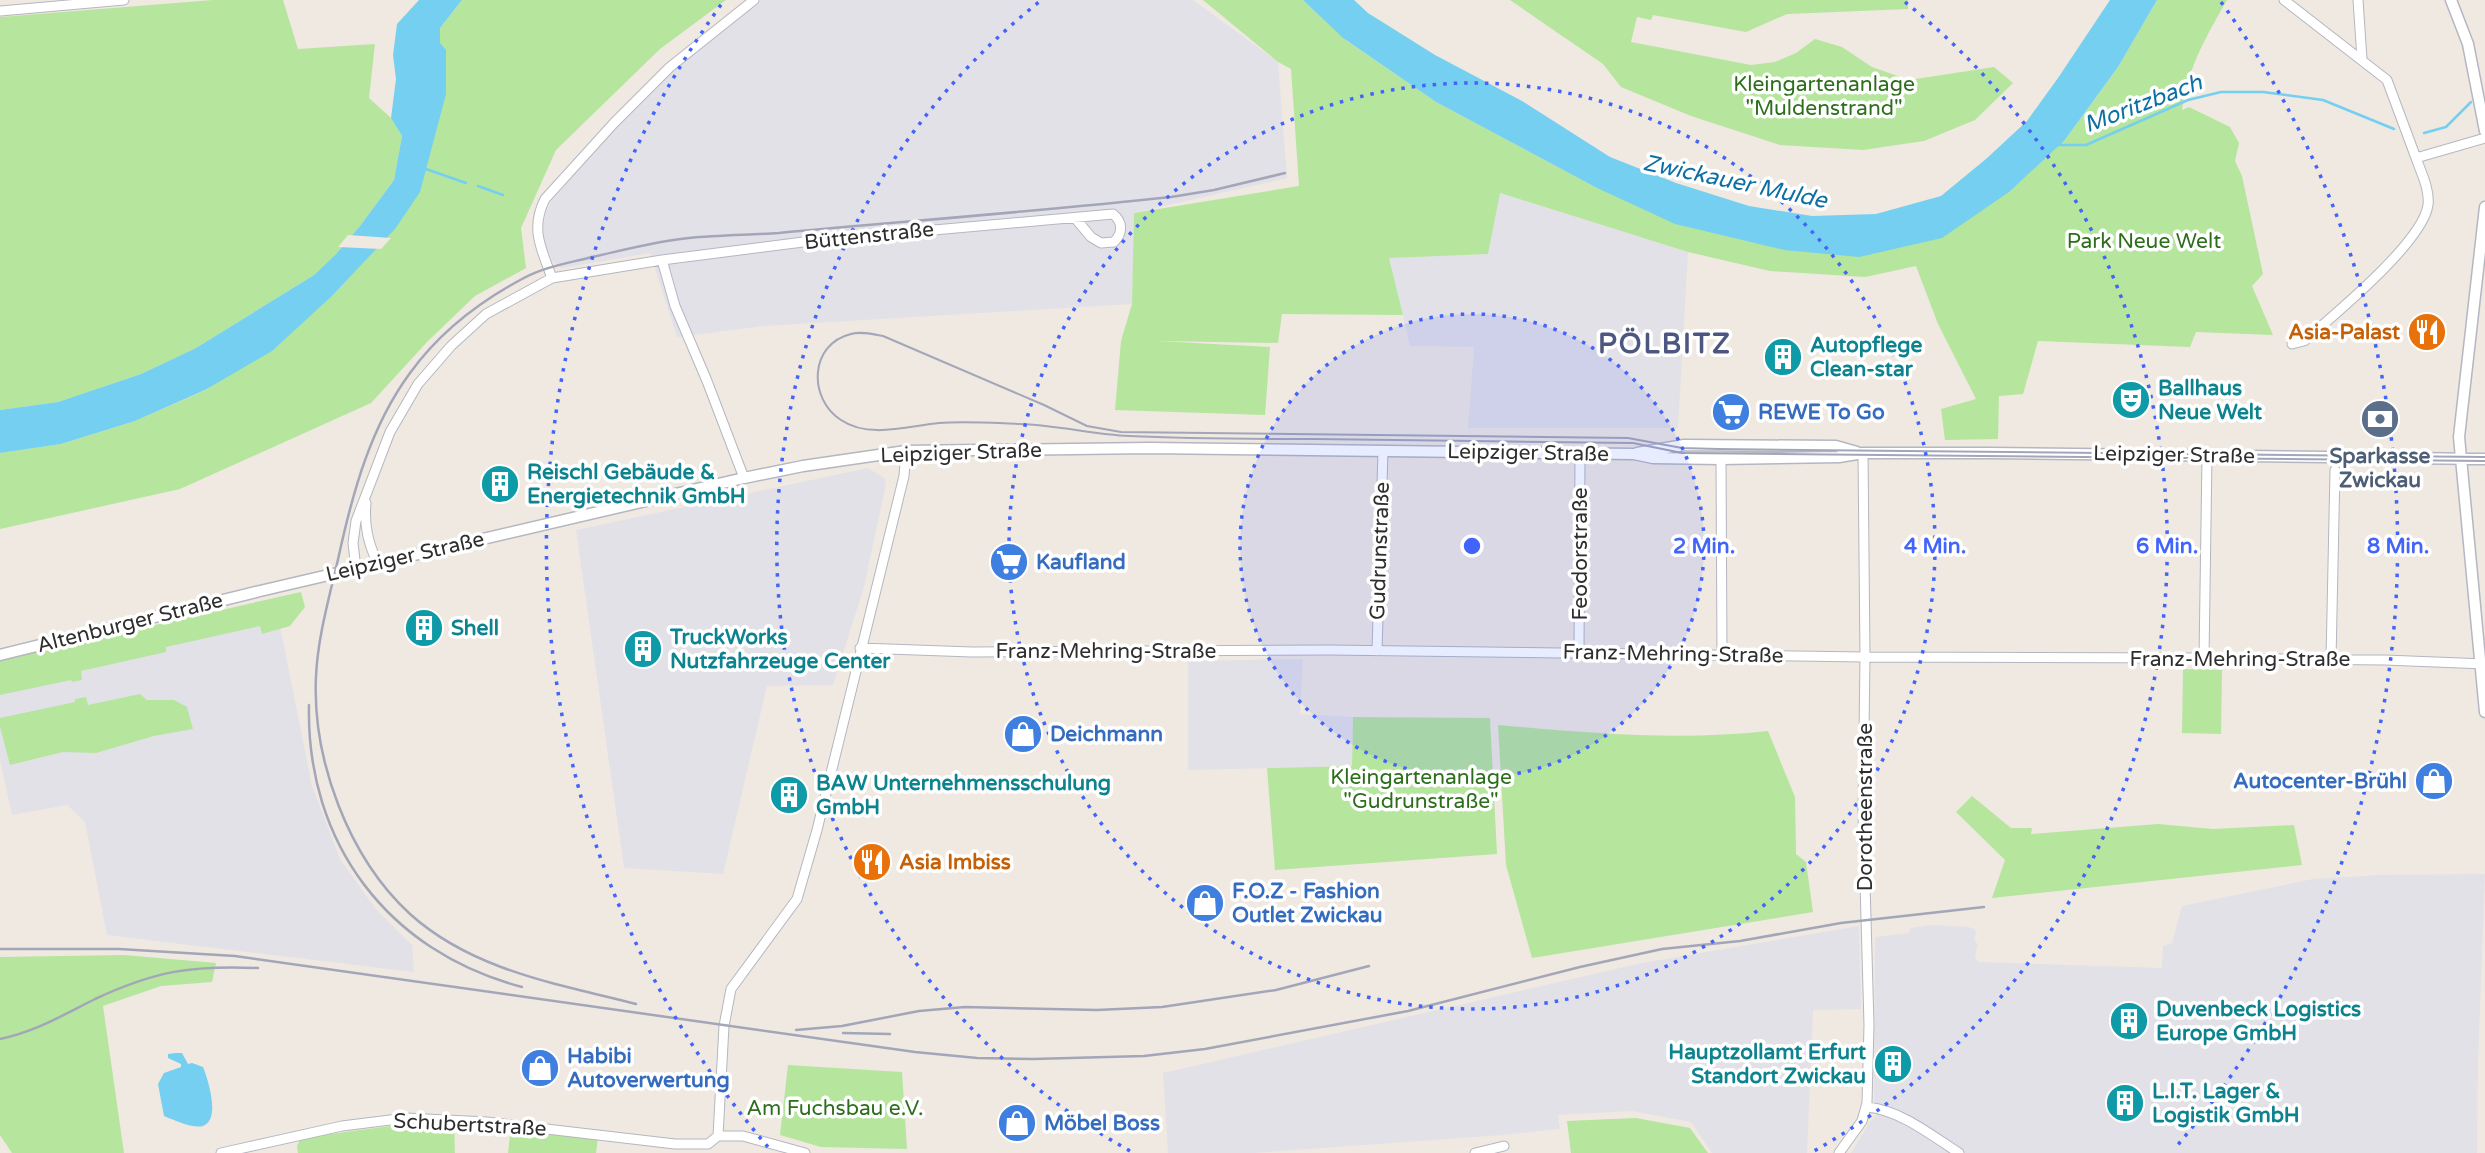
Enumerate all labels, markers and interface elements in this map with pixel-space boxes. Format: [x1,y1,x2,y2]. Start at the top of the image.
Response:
water label: Moritzbach [2080,68,2207,139]
park label: Kleingartenanlage "Muldenstrand" [1733,72,1915,121]
water label: Zwickauer Mulde [1641,149,1831,216]
street label: Büttenstraße [803,217,935,255]
park label: Park Neue Welt [2067,229,2221,254]
restaurant icon: Asia-Palast [2406,311,2448,353]
place label: Asia-Palast [2288,320,2400,345]
district label: PÖLBITZ [1598,327,1732,361]
place label: Autopflege Clean-star [1810,333,1922,382]
building icon: Autopflege Clean-star [1762,336,1804,378]
place label: Ballhaus Neue Welt [2158,376,2262,425]
theatre icon: Ballhaus Neue Welt [2110,379,2152,421]
supermarket icon: REWE To Go [1710,391,1752,433]
bank icon: Sparkasse Zwickau [2359,398,2401,440]
place label: REWE To Go [1758,400,1885,425]
street label: Leipziger Straße [880,438,1042,468]
street label: Leipziger Straße [1447,439,1609,467]
street label: Leipziger Straße [2093,441,2255,469]
place label: Sparkasse Zwickau [2330,444,2431,493]
place label: Reischl Gebäude & Energietechnik GmbH [527,460,746,509]
building icon: Reischl Gebäude & Energietechnik GmbH [479,463,521,505]
street label: Gudrunstraße [1365,481,1395,620]
street label: Feodorstraße [1568,487,1593,621]
street label: Leipziger Straße [323,527,487,587]
centre of rings [1460,534,1484,558]
text: 2 Min. [1673,534,1735,559]
text: 4 Min. [1904,534,1966,559]
text: 6 Min. [2136,534,2198,559]
text: 8 Min. [2367,534,2429,559]
supermarket icon: Kaufland [988,541,1030,583]
place label: Kaufland [1036,550,1126,575]
street label: Altenburger Straße [34,588,226,658]
building icon: Shell [403,607,445,649]
place label: Shell [451,616,499,641]
place label: TruckWorks Nutzfahrzeuge Center [669,625,891,674]
building icon: TruckWorks Nutzfahrzeuge Center [622,628,664,670]
street label: Franz-Mehring-Straße [995,639,1217,664]
street label: Franz-Mehring-Straße [1562,640,1784,668]
street label: Franz-Mehring-Straße [2129,647,2351,672]
shop icon: Deichmann [1002,713,1044,755]
place label: Deichmann [1050,722,1163,747]
street label: Dorotheenstraße [1853,723,1878,891]
shop icon: Autocenter-Brühl [2413,760,2455,802]
park label: Kleingartenanlage "Gudrunstraße" [1330,765,1512,814]
place label: Autocenter-Brühl [2233,769,2407,794]
place label: BAW Unternehmensschulung GmbH [816,771,1111,820]
building icon: BAW Unternehmensschulung GmbH [768,774,810,816]
restaurant icon: Asia Imbiss [851,841,893,883]
place label: Asia Imbiss [899,850,1011,875]
place label: F.O.Z - Fashion Outlet Zwickau [1232,879,1383,928]
shop icon: F.O.Z - Fashion Outlet Zwickau [1184,882,1226,924]
place label: Duvenbeck Logistics Europe GmbH [2156,997,2361,1046]
building icon: Duvenbeck Logistics Europe GmbH [2108,1000,2150,1042]
place label: Hauptzollamt Erfurt Standort Zwickau [1668,1040,1866,1089]
building icon: Hauptzollamt Erfurt Standort Zwickau [1872,1043,1914,1085]
place label: Habibi Autoverwertung [567,1044,730,1093]
shop icon: Habibi Autoverwertung [519,1047,561,1089]
place label: L.I.T. Lager & Logistik GmbH [2152,1079,2299,1128]
building icon: L.I.T. Lager & Logistik GmbH [2104,1082,2146,1124]
park label: Am Fuchsbau e.V. [746,1096,924,1121]
shop icon: Möbel Boss [996,1102,1038,1144]
street label: Schubertstraße [393,1109,547,1142]
place label: Möbel Boss [1044,1111,1160,1136]

